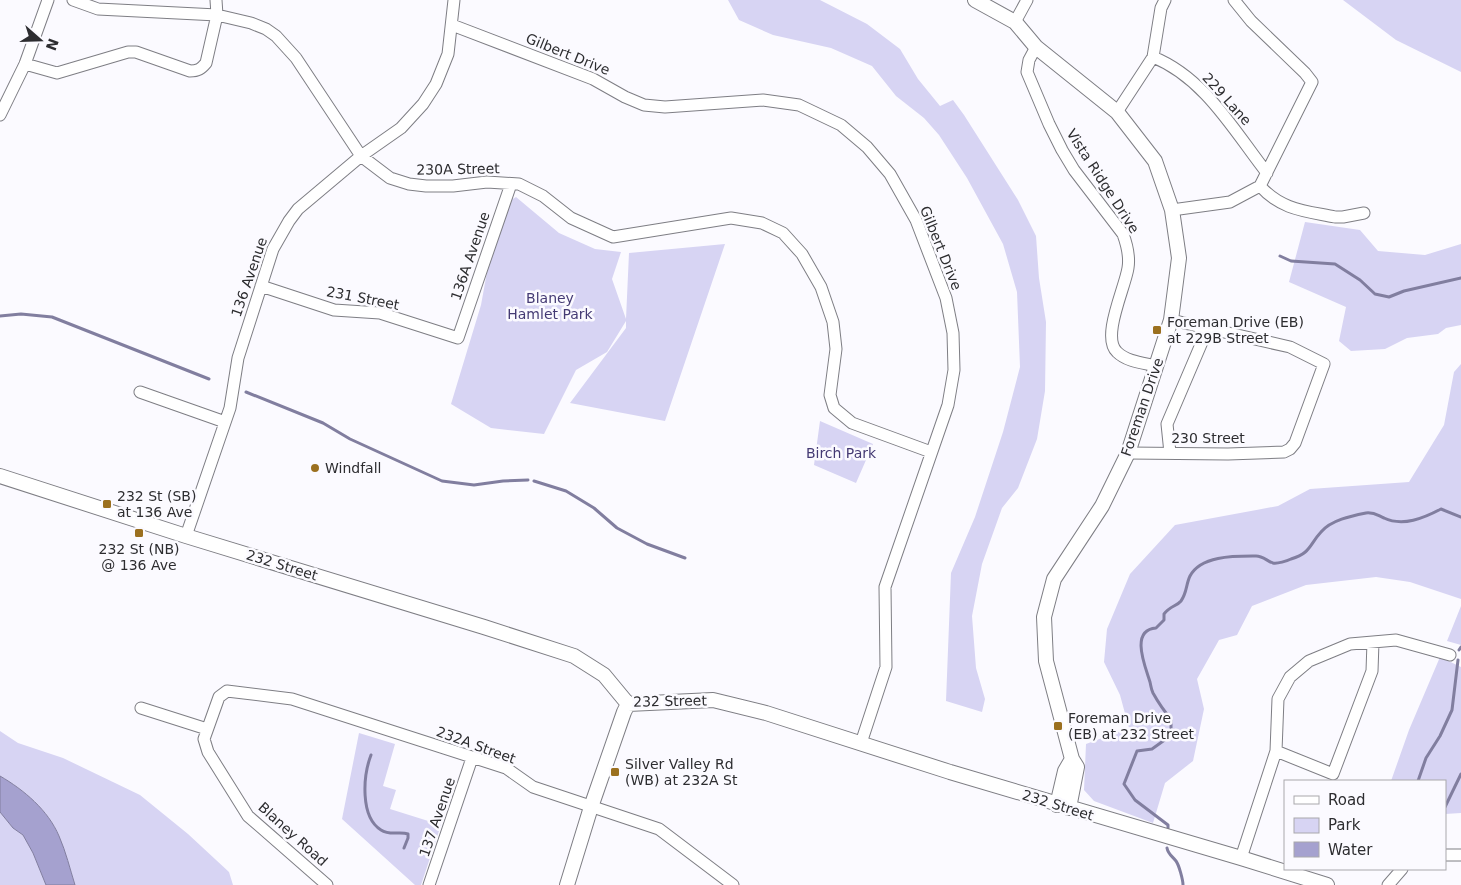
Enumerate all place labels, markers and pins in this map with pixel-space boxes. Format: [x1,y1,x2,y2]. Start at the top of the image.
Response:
place label: Foreman Drive (EB) at 229B Street [1167,314,1304,346]
marker: Foreman Drive (EB) at 229B Street [1151,324,1163,336]
place label: Windfall [325,460,381,476]
marker: Windfall [309,462,321,474]
place label: 232 St (SB) at 136 Ave [117,488,196,520]
marker: 232 St (SB) at 136 Ave [101,498,113,510]
marker: 232 St (NB) @ 136 Ave [133,527,145,539]
place label: 232 St (NB) @ 136 Ave [99,541,180,573]
place label: Foreman Drive (EB) at 232 Street [1068,710,1195,742]
marker: Foreman Drive (EB) at 232 Street [1052,720,1064,732]
place label: Silver Valley Rd (WB) at 232A St [625,756,738,788]
marker: Silver Valley Rd (WB) at 232A St [609,766,621,778]

